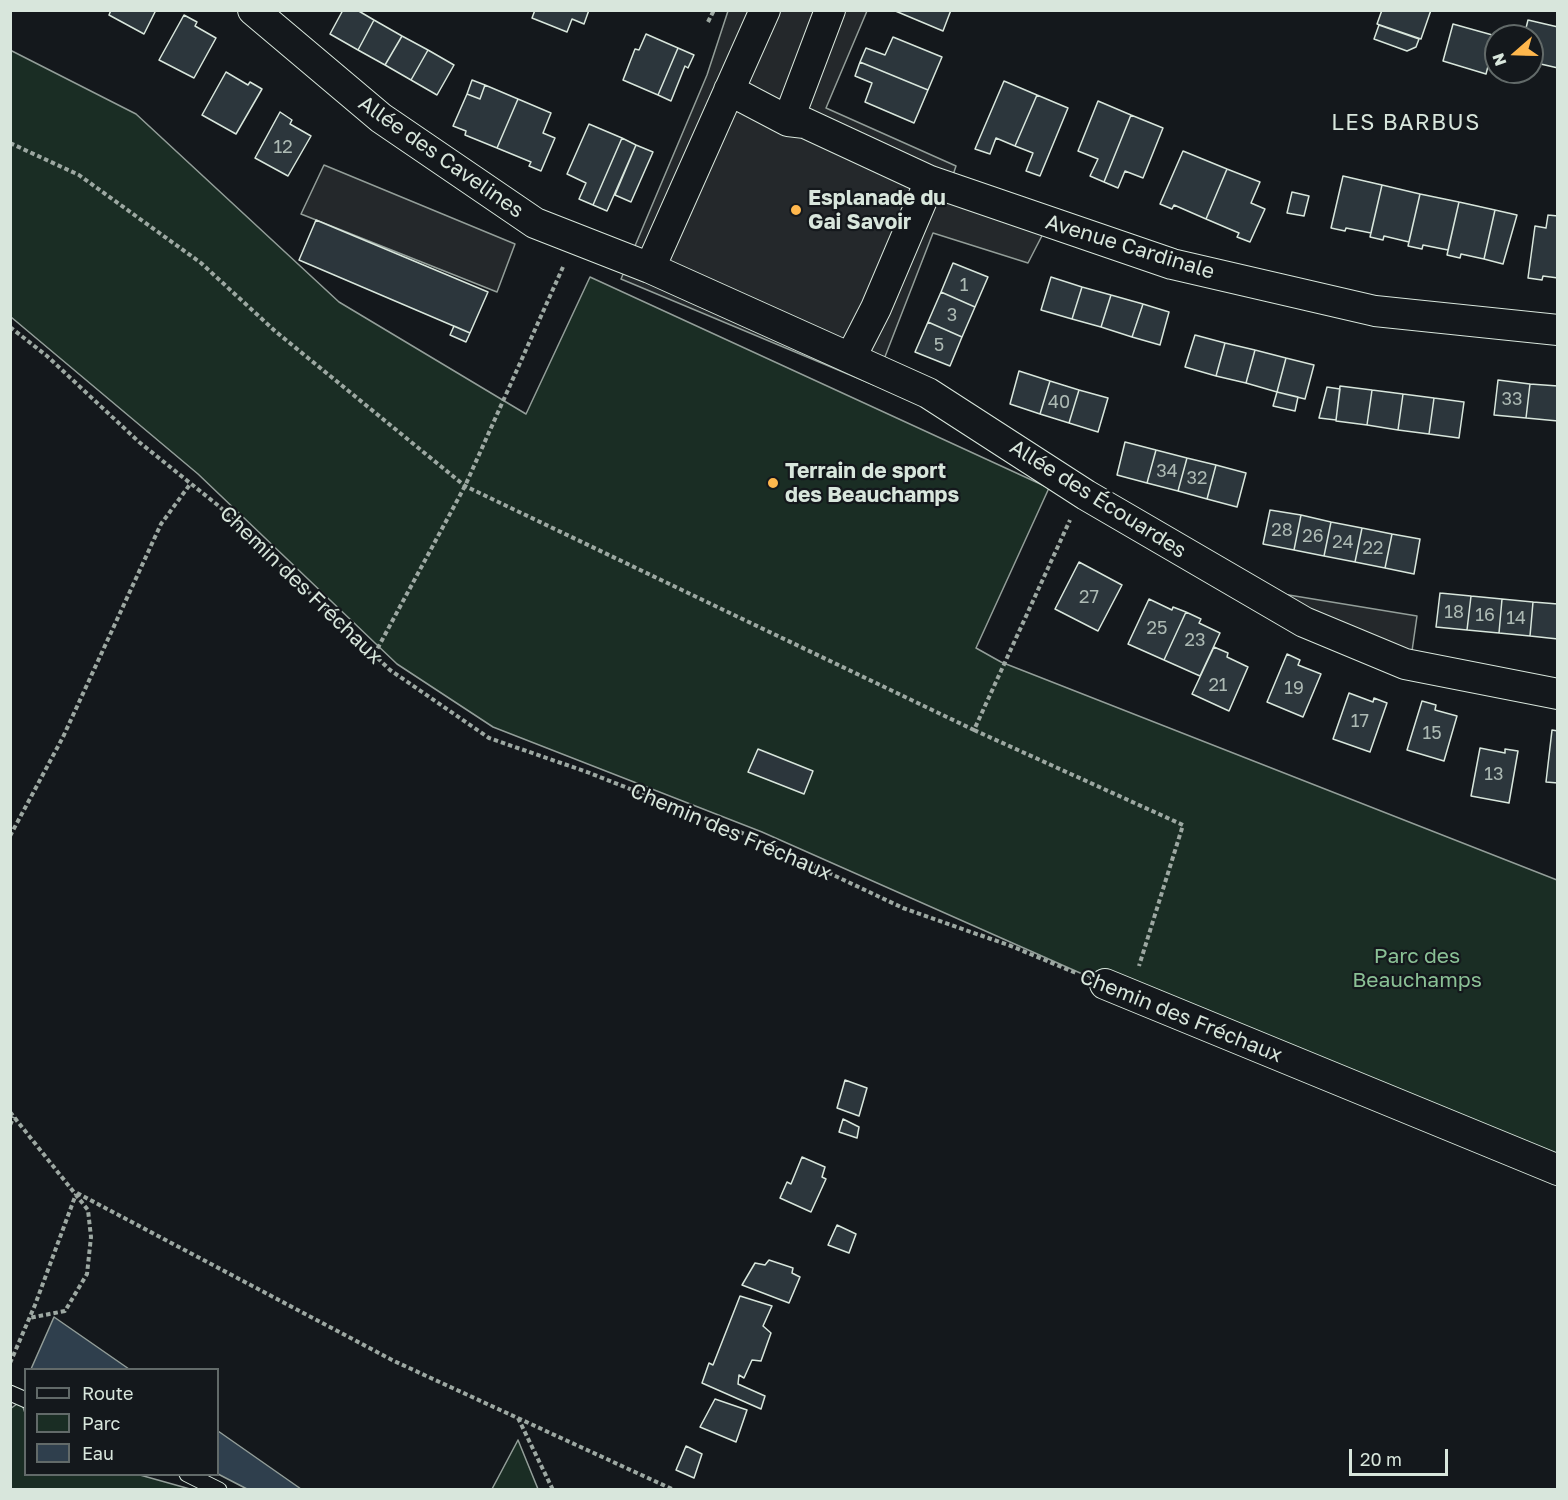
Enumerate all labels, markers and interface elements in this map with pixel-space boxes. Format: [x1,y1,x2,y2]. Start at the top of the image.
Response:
north arrow [1484,24,1544,84]
text: N [1487,50,1510,69]
street label: Allée des Cavelines [354,91,528,223]
district label: LES BARBUS [1331,110,1481,136]
house number: 12 [273,136,293,158]
place label: Esplanade du Gai Savoir [808,185,946,235]
marker: Esplanade du Gai Savoir [789,203,803,217]
street label: Avenue Cardinale [1042,209,1218,285]
house number: 1 [960,274,968,296]
house number: 3 [947,304,957,326]
house number: 5 [934,334,944,356]
house number: 33 [1501,388,1523,410]
house number: 40 [1048,391,1070,413]
street label: Allée des Écouardes [1005,434,1191,564]
place label: Terrain de sport des Beauchamps [785,458,959,508]
house number: 34 [1156,460,1178,482]
house number: 32 [1187,467,1207,489]
marker: Terrain de sport des Beauchamps [766,476,780,490]
street label: Chemin des Fréchaux [214,501,388,669]
house number: 28 [1271,519,1293,541]
house number: 26 [1302,525,1324,547]
house number: 24 [1332,531,1354,553]
house number: 22 [1363,537,1383,559]
house number: 27 [1079,586,1099,608]
house number: 18 [1444,601,1464,623]
house number: 16 [1475,604,1495,626]
house number: 14 [1506,607,1526,629]
house number: 25 [1147,617,1167,639]
house number: 23 [1185,629,1205,651]
house number: 21 [1208,674,1228,696]
house number: 19 [1284,677,1304,699]
house number: 17 [1351,710,1369,732]
house number: 15 [1422,722,1442,744]
house number: 13 [1484,763,1504,785]
street label: Chemin des Fréchaux [626,778,836,886]
park label: Parc des Beauchamps [1352,943,1482,993]
street label: Chemin des Fréchaux [1076,964,1286,1068]
legend [24,1368,219,1476]
text: Route [82,1382,133,1404]
text: Parc [82,1412,120,1434]
scale bar [1352,1437,1451,1475]
text: Eau [82,1442,114,1464]
text: 20 m [1360,1448,1402,1470]

